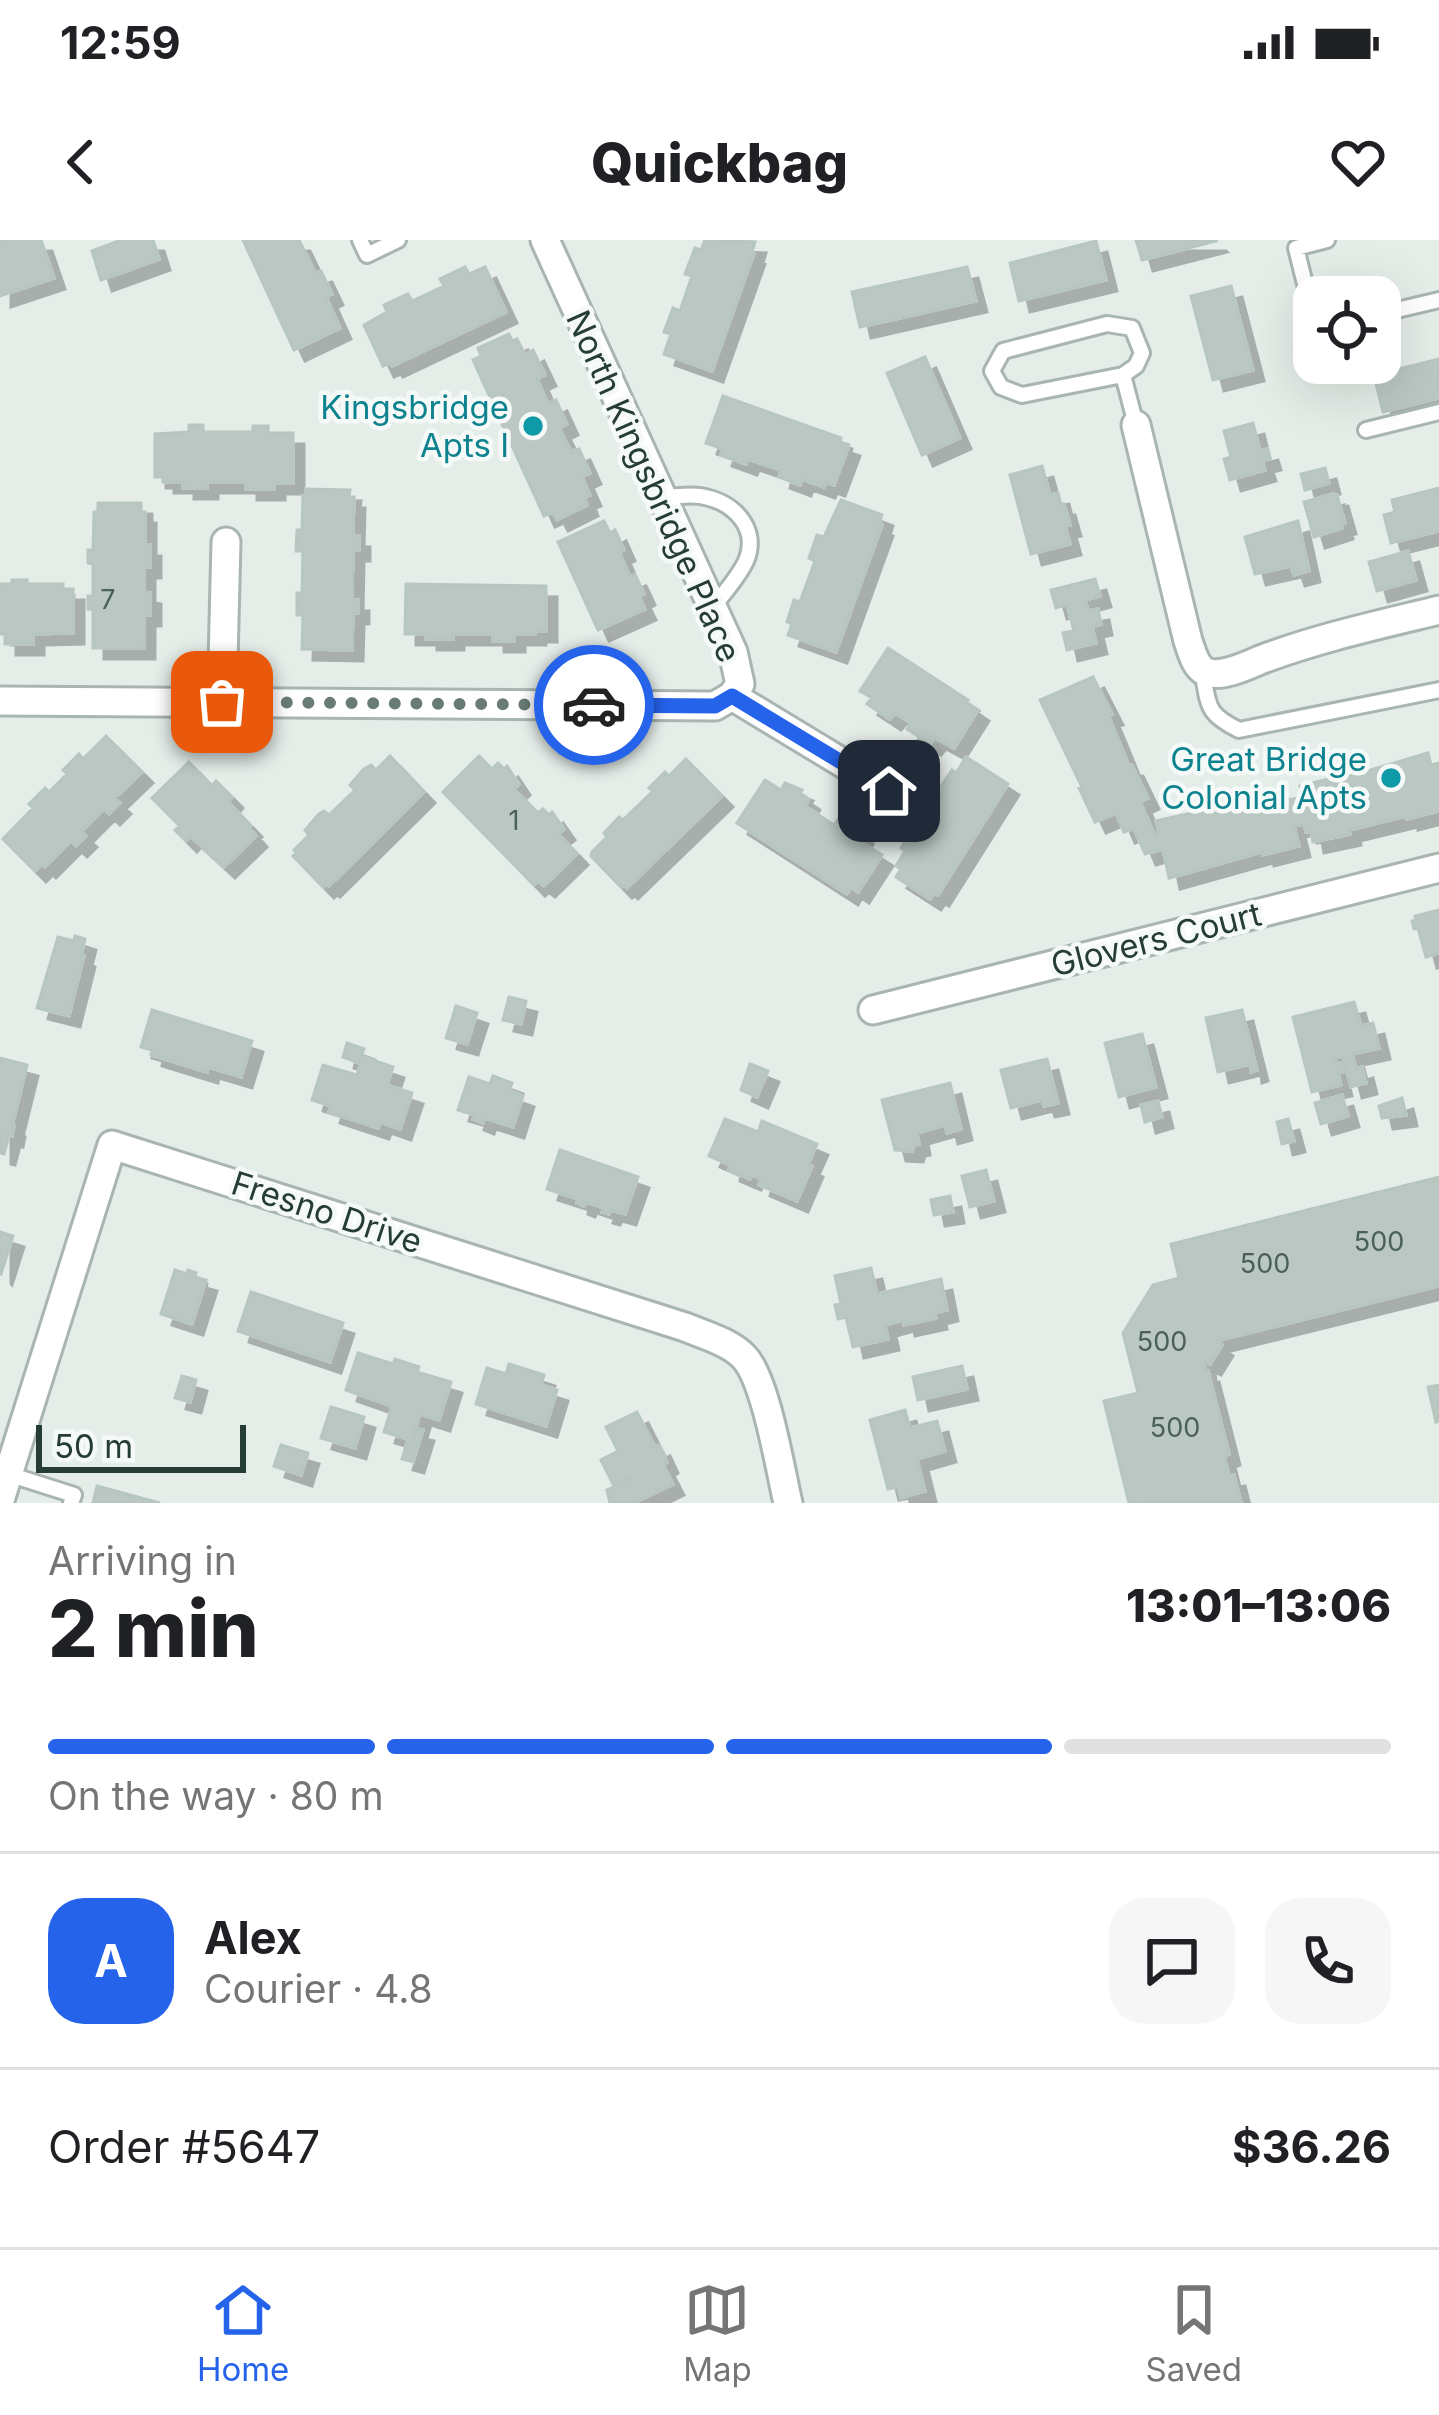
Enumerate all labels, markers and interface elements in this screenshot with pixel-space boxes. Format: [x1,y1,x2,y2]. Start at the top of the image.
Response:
text: 12:59 [60,15,181,70]
icon: back [48,129,114,195]
icon: heart [1325,129,1391,195]
text: Quickbag [591,130,848,195]
map controls [1293,276,1401,384]
button: locate [1293,276,1401,384]
street label: North Kingsbridge Place [558,304,750,668]
place label: Kingsbridge Apts I [320,387,509,465]
marker: Kingsbridge Apts I [520,413,546,439]
house number: 7 [100,583,116,616]
courier [534,645,654,765]
pin [171,651,273,753]
icon: bag [189,669,255,735]
icon: car [561,672,627,738]
place label: Great Bridge Colonial Apts [1161,739,1367,817]
pin [838,740,940,842]
icon: home [856,758,922,824]
marker: Great Bridge Colonial Apts [1378,765,1404,791]
house number: 1 [509,804,519,837]
street label: Glovers Court [1047,894,1265,984]
street label: Fresno Drive [227,1162,427,1262]
house number: 500 [1354,1225,1404,1258]
house number: 500 [1240,1247,1290,1280]
house number: 500 [1137,1325,1187,1358]
house number: 500 [1150,1411,1200,1444]
scale bar [36,1419,246,1472]
text: 50 m [54,1426,133,1466]
text: Arriving in [48,1537,237,1584]
text: 13:01–13:06 [1126,1578,1391,1633]
text: 2 min [48,1581,259,1676]
text: On the way · 80 m [48,1772,384,1819]
button: chat [1109,1898,1235,2024]
button: phone [1265,1898,1391,2024]
text: Alex [204,1910,302,1965]
text: A [94,1933,128,1988]
text: Courier · 4.8 [204,1965,433,2012]
text: Order #5647 [48,2119,320,2174]
text: $36.26 [1232,2119,1391,2174]
tab: Home [197,2277,289,2389]
tab: Map [683,2277,752,2389]
tab: Saved [1146,2277,1242,2389]

